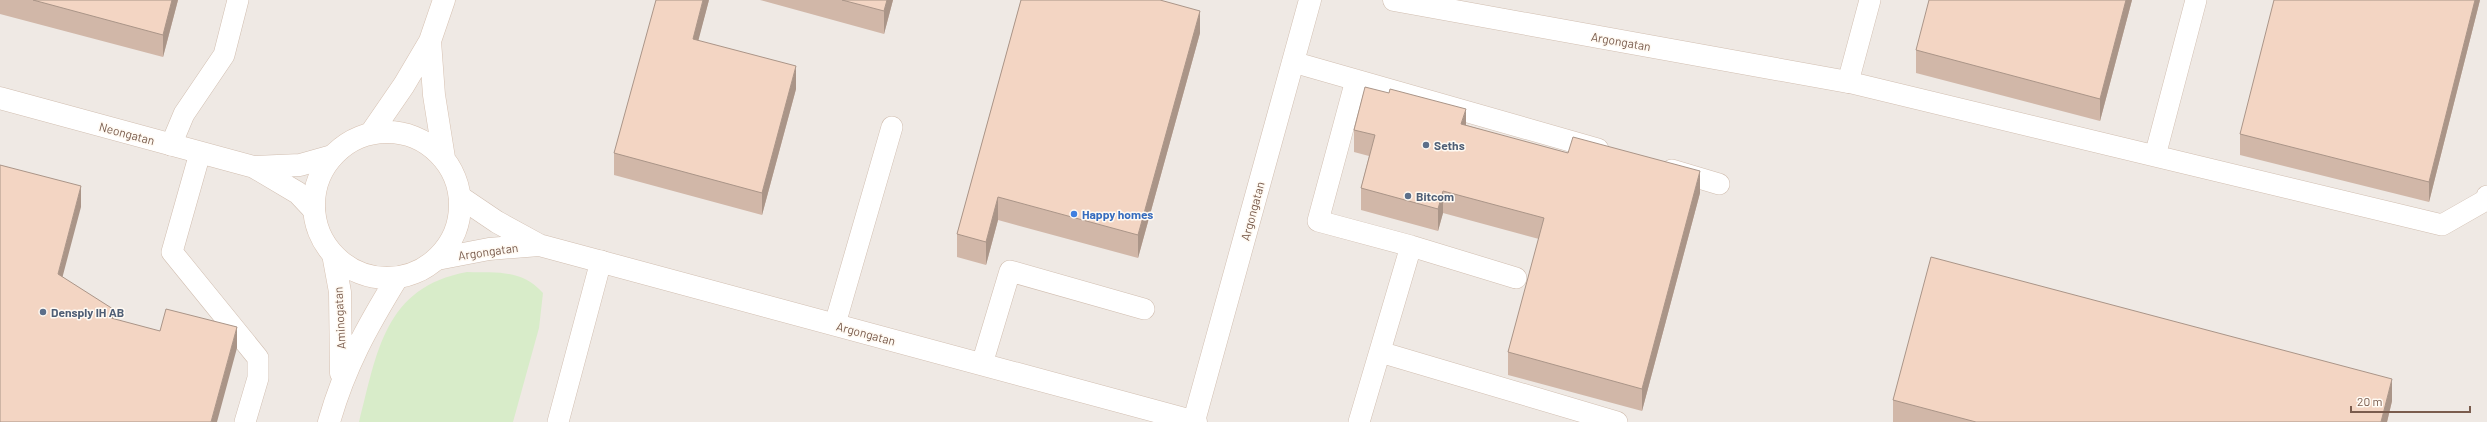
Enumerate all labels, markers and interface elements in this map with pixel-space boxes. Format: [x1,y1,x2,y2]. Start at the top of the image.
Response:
street label: Argongatan [1590,29,1652,53]
street label: Neongatan [98,119,156,147]
place label: Seths [1434,138,1465,152]
marker: Seths [1421,140,1431,150]
street label: Argongatan [1237,180,1267,242]
place label: Bitcom [1416,189,1454,203]
marker: Bitcom [1403,191,1413,201]
place label: Happy homes [1082,207,1153,221]
marker: Happy homes [1069,209,1079,219]
street label: Argongatan [457,240,519,262]
street label: Aminogatan [330,286,348,350]
place label: Densply IH AB [51,305,124,319]
marker: Densply IH AB [38,307,48,317]
street label: Argongatan [835,318,897,348]
scale bar [2351,388,2470,414]
text: 20 m [2357,394,2383,408]

